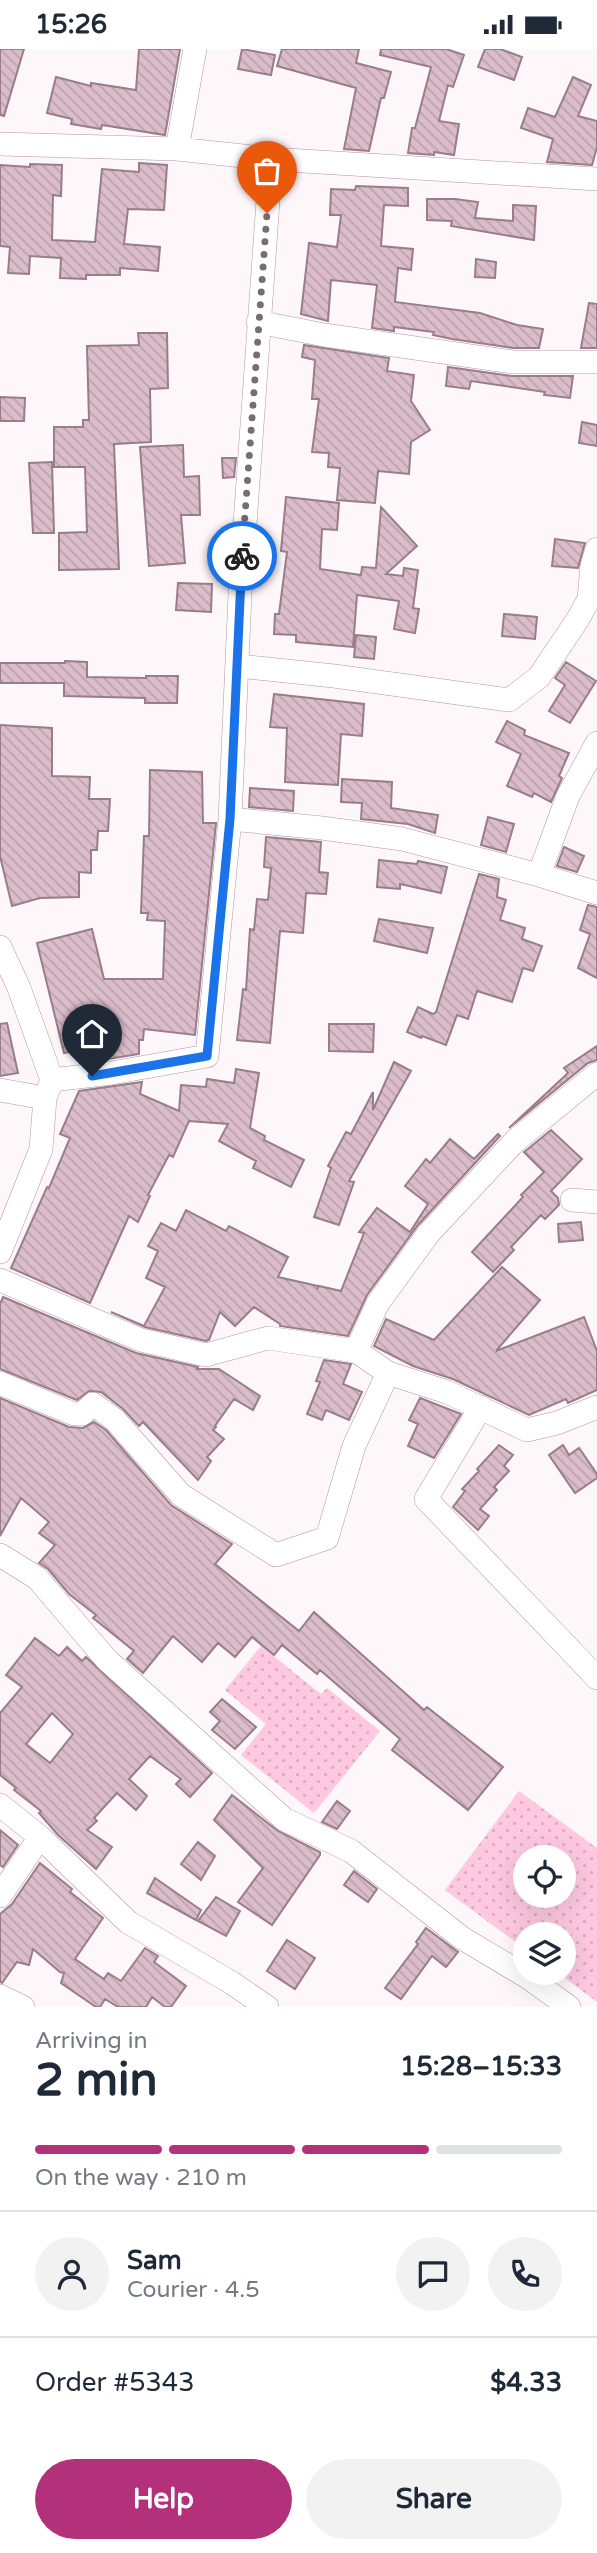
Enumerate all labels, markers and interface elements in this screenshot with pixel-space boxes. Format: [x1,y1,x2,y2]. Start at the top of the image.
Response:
text: 15:26 [35,9,107,40]
pin [237,141,297,213]
icon: bag [248,152,286,190]
courier [207,521,277,591]
icon: bike [223,537,261,575]
pin [62,1004,122,1076]
icon: home [73,1015,111,1053]
map controls [513,1845,576,1985]
button: locate [513,1845,576,1908]
button: layers [513,1922,576,1985]
text: Arriving in [35,2027,148,2055]
text: 15:28–15:33 [400,2051,562,2082]
text: 2 min [35,2053,158,2108]
text: On the way · 210 m [35,2164,247,2192]
button: person [35,2237,109,2311]
button: chat [396,2237,470,2311]
button: phone [488,2237,562,2311]
text: Sam [127,2245,182,2276]
text: Courier · 4.5 [127,2276,260,2304]
text: Order #5343 [35,2367,195,2398]
text: $4.33 [490,2367,562,2398]
button: Help [35,2459,292,2539]
button: Share [306,2459,562,2539]

